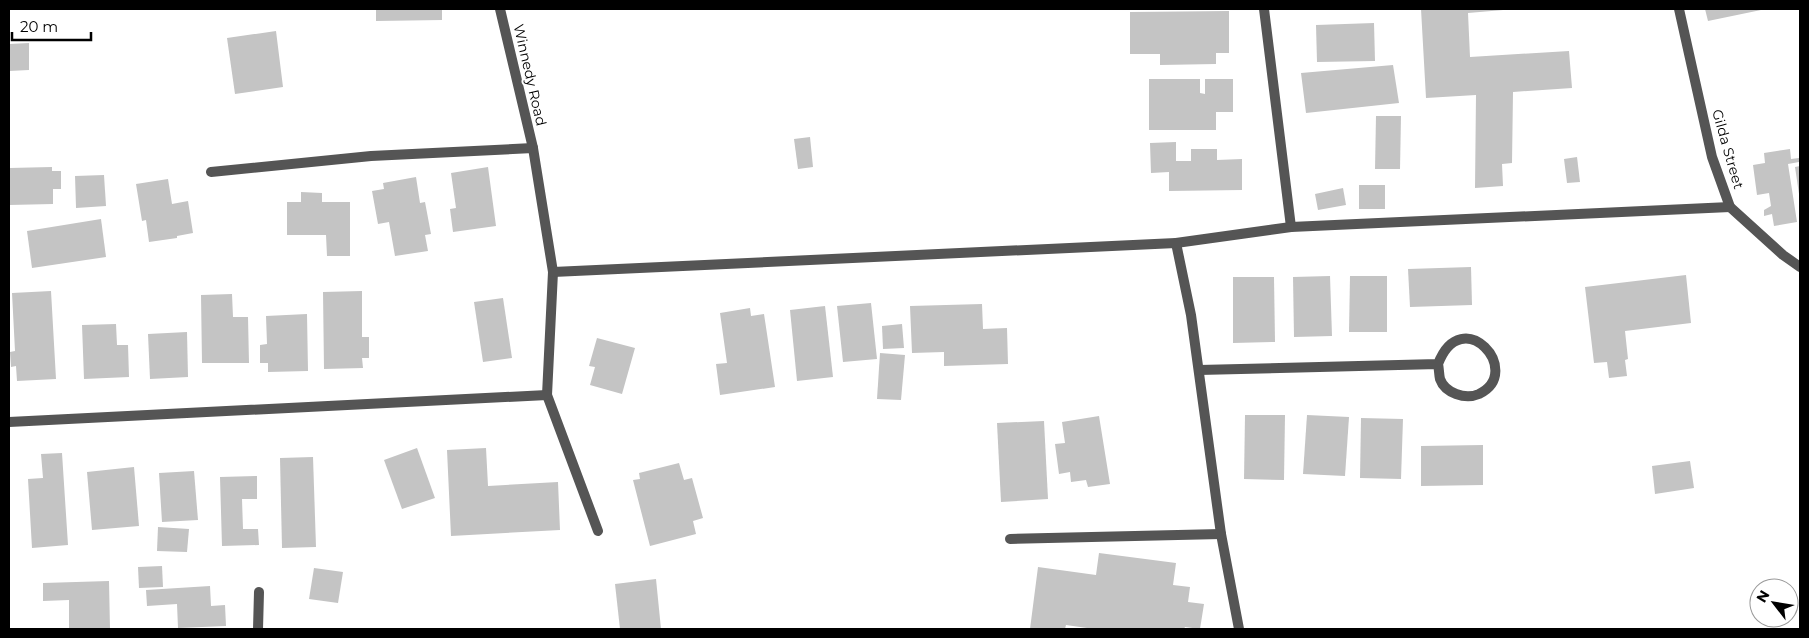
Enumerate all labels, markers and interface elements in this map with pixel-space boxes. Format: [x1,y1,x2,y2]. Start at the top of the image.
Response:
scale bar [12,10,91,42]
text: 20 m [20,17,58,36]
street label: Winnedy Road [510,22,550,128]
street label: Gilda Street [1708,107,1748,191]
north arrow [1749,578,1799,628]
text: N [1752,587,1773,606]

